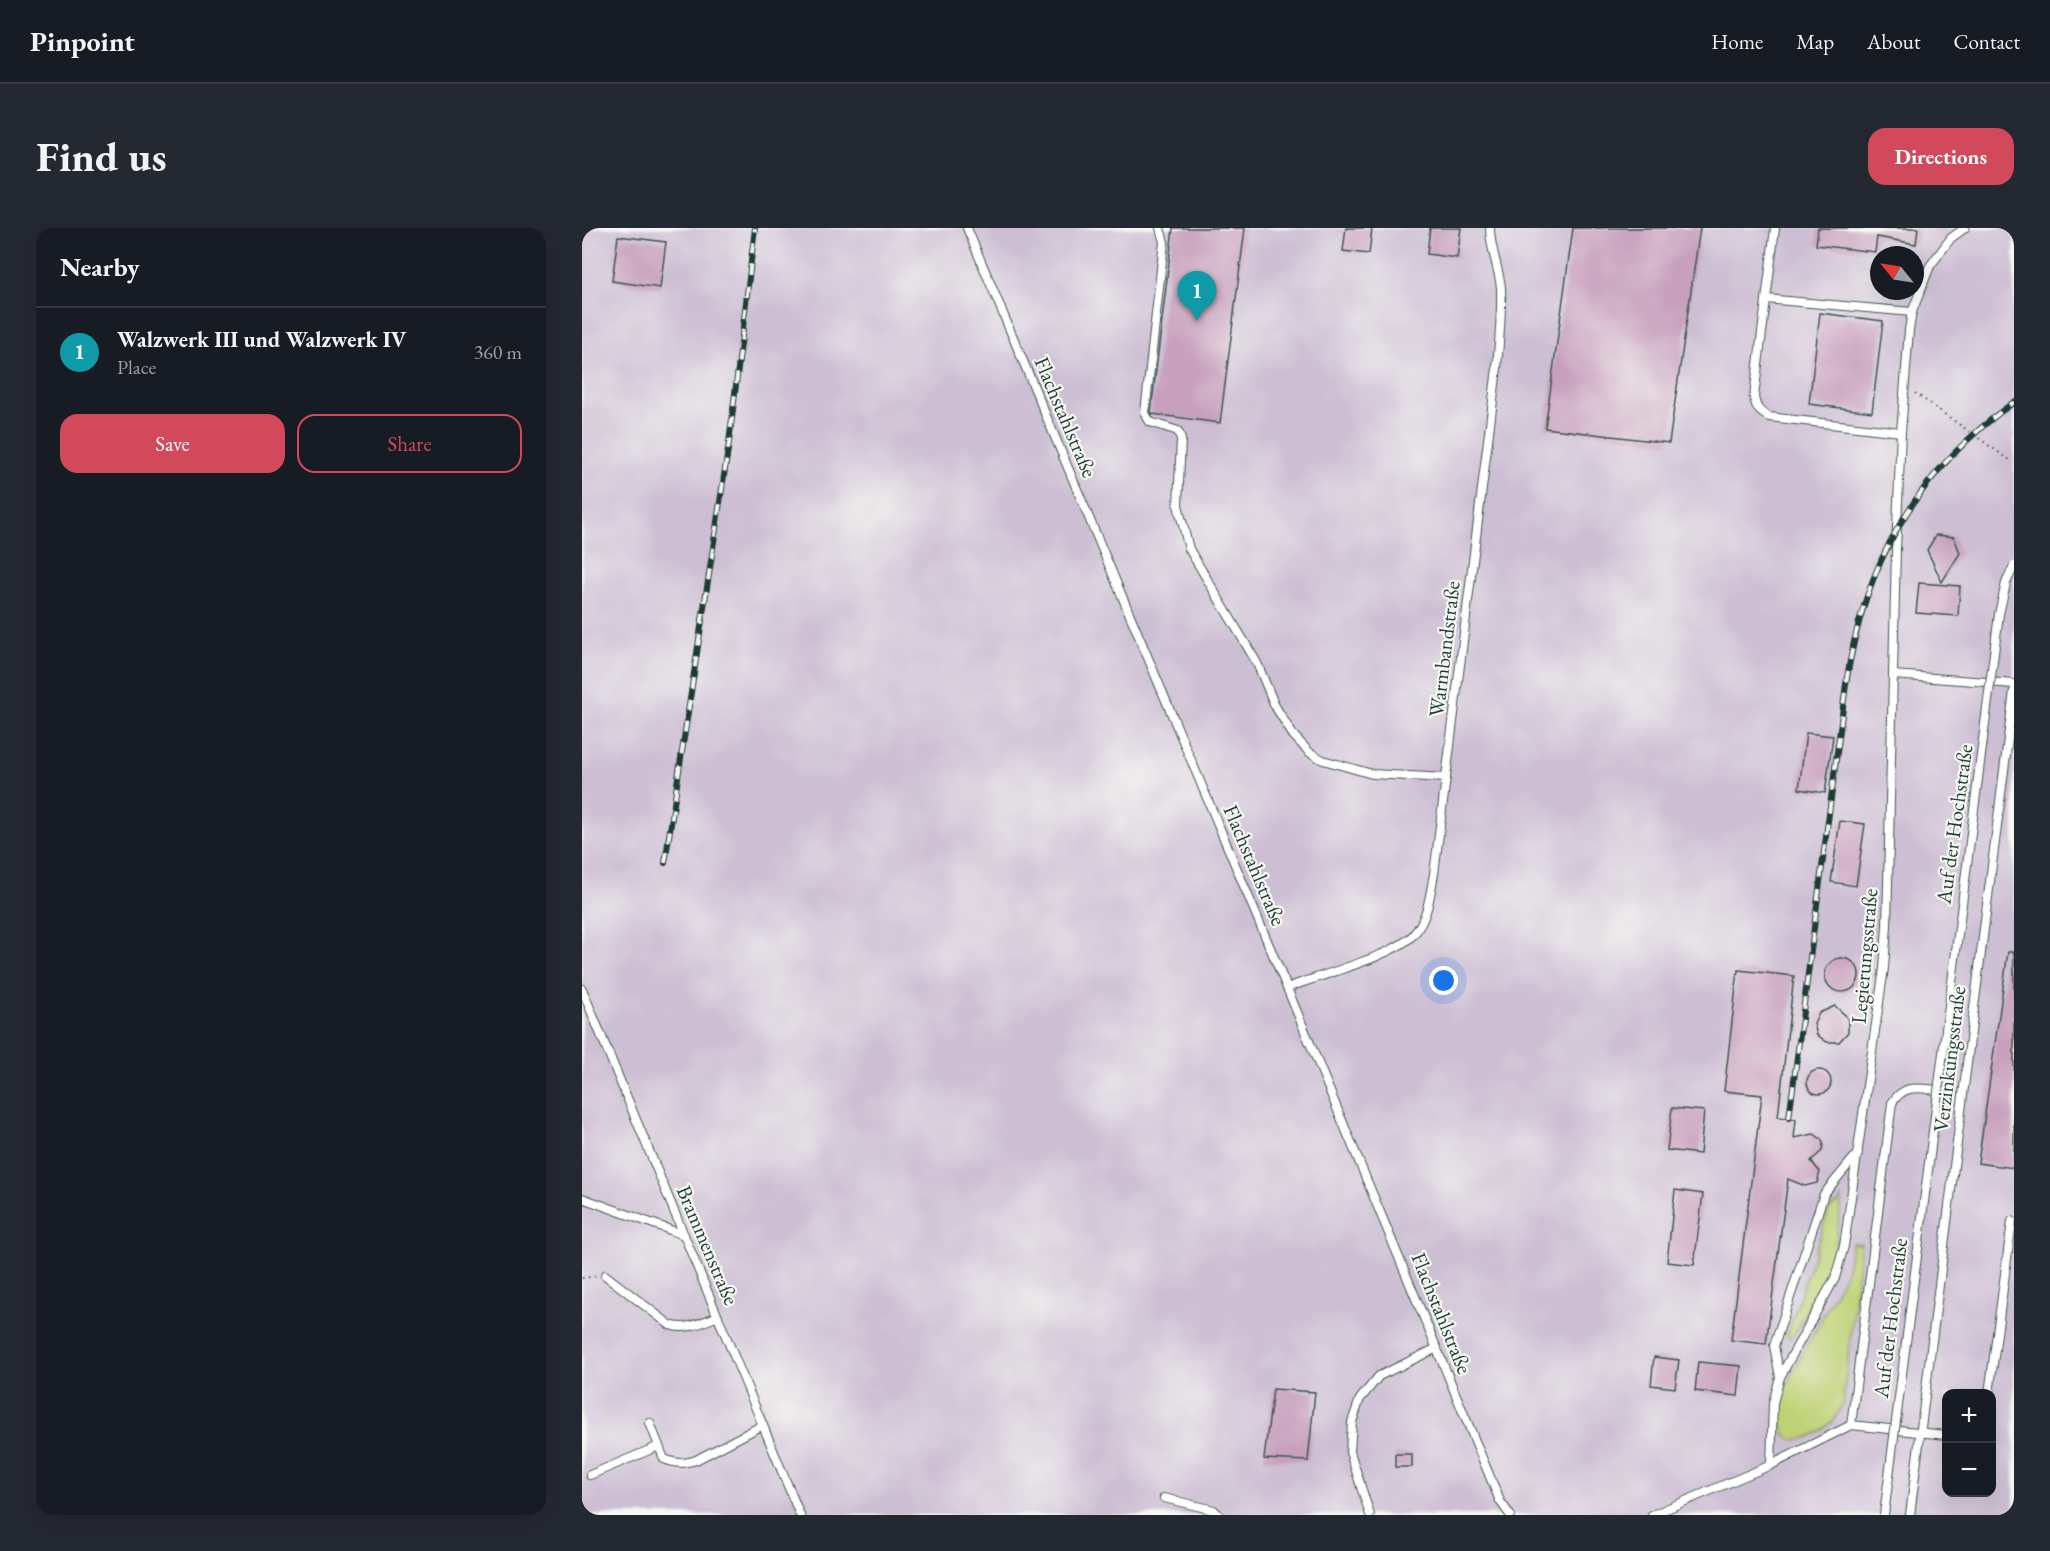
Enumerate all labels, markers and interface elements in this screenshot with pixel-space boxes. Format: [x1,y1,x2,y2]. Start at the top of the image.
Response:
text: Pinpoint [30,23,135,59]
text: Home [1711,28,1763,55]
text: Map [1796,28,1834,55]
text: About [1867,28,1920,55]
text: Contact [1953,28,2020,55]
button: Directions [1868,128,2014,185]
text: Find us [36,129,167,184]
north arrow [1870,246,1924,300]
text: Nearby [60,250,140,284]
pin: 1 [1178,272,1216,321]
text: Walzwerk III und Walzwerk IV [117,325,406,354]
text: 1 [74,339,85,365]
text: 360 m [474,339,522,365]
street label: Flachstahlstraße [1028,352,1104,482]
text: Place [117,354,156,380]
button: Save [60,414,285,473]
button: Share [297,414,522,473]
street label: Warmbandstraße [1422,579,1466,719]
street label: Auf der Hochstraße [1929,742,1979,907]
street label: Flachstahlstraße [1217,800,1293,930]
street label: Legierungsstraße [1845,887,1883,1025]
your location [1429,966,1458,995]
street label: Verzinkungsstraße [1927,984,1971,1134]
street label: Brammenstraße [671,1181,745,1309]
street label: Auf der Hochstraße [1867,1237,1913,1400]
street label: Flachstahlstraße [1405,1248,1479,1378]
map controls [1942,1389,1996,1497]
button: + [1942,1389,1996,1443]
button: − [1942,1443,1996,1497]

